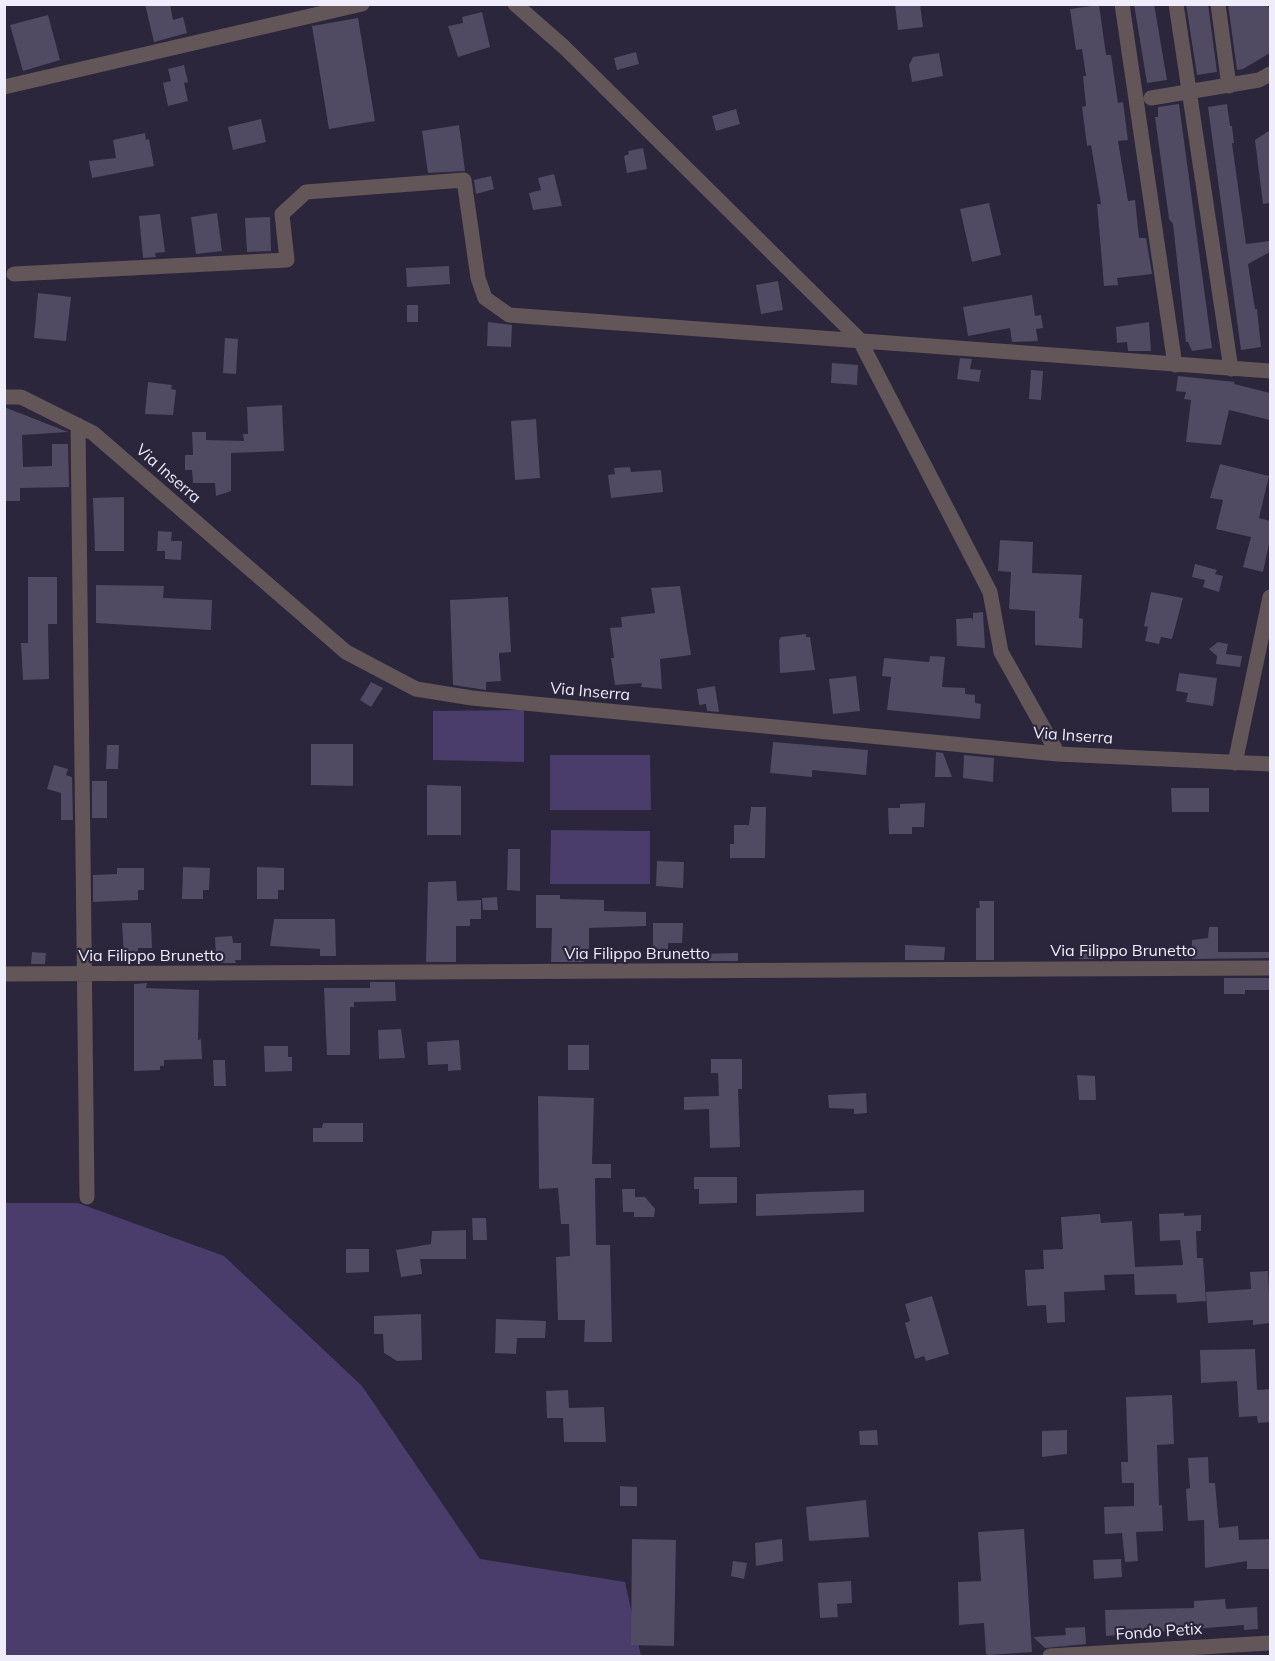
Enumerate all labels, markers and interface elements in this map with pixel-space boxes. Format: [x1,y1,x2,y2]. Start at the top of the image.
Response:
street label: Via Inserra [131,440,205,508]
street label: Via Inserra [549,679,631,705]
street label: Via Inserra [1032,724,1114,748]
street label: Via Filippo Brunetto [1050,941,1196,961]
street label: Via Filippo Brunetto [564,944,710,964]
street label: Via Filippo Brunetto [78,946,224,966]
street label: Fondo Petix [1115,1619,1203,1645]

